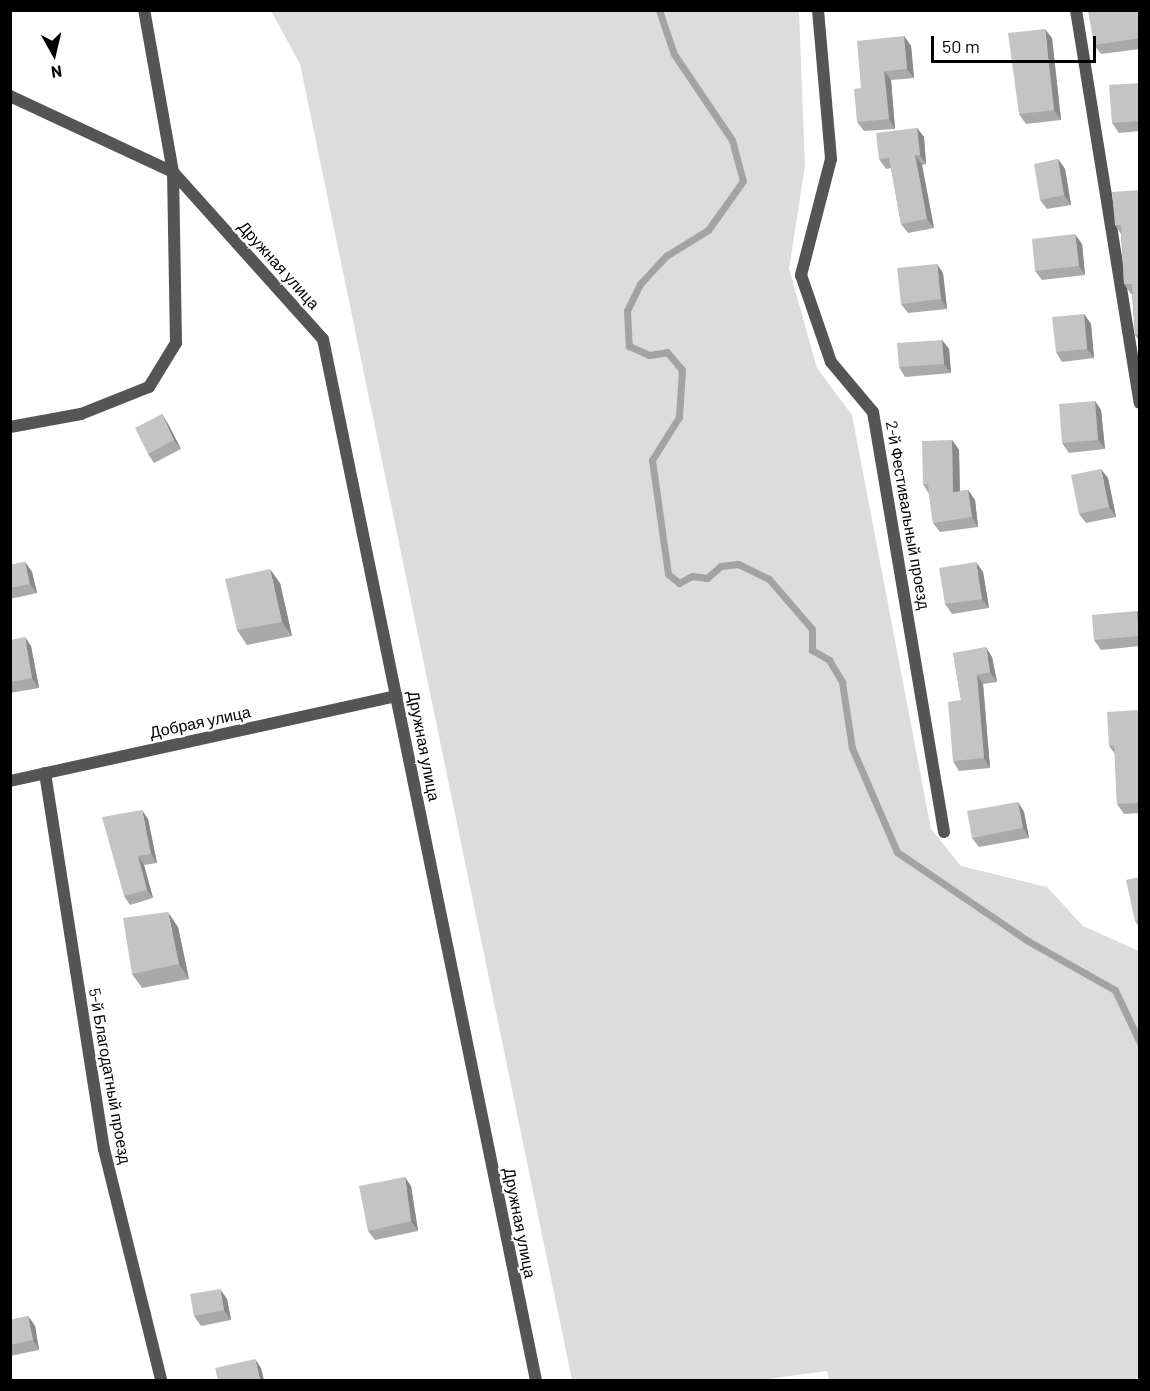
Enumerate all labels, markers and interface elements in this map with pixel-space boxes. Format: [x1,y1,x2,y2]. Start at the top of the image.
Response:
north arrow [24,24,84,84]
scale bar [934,24,1099,62]
text: 50 m [942,35,980,57]
text: N [50,62,63,82]
street label: Дружная улица [234,217,324,313]
street label: 2-й Фестивальный проезд [882,419,934,611]
street label: Дружная улица [404,689,444,803]
street label: Добрая улица [148,702,252,742]
street label: 5-й Благодатный проезд [85,987,135,1165]
street label: Дружная улица [500,1166,540,1280]

